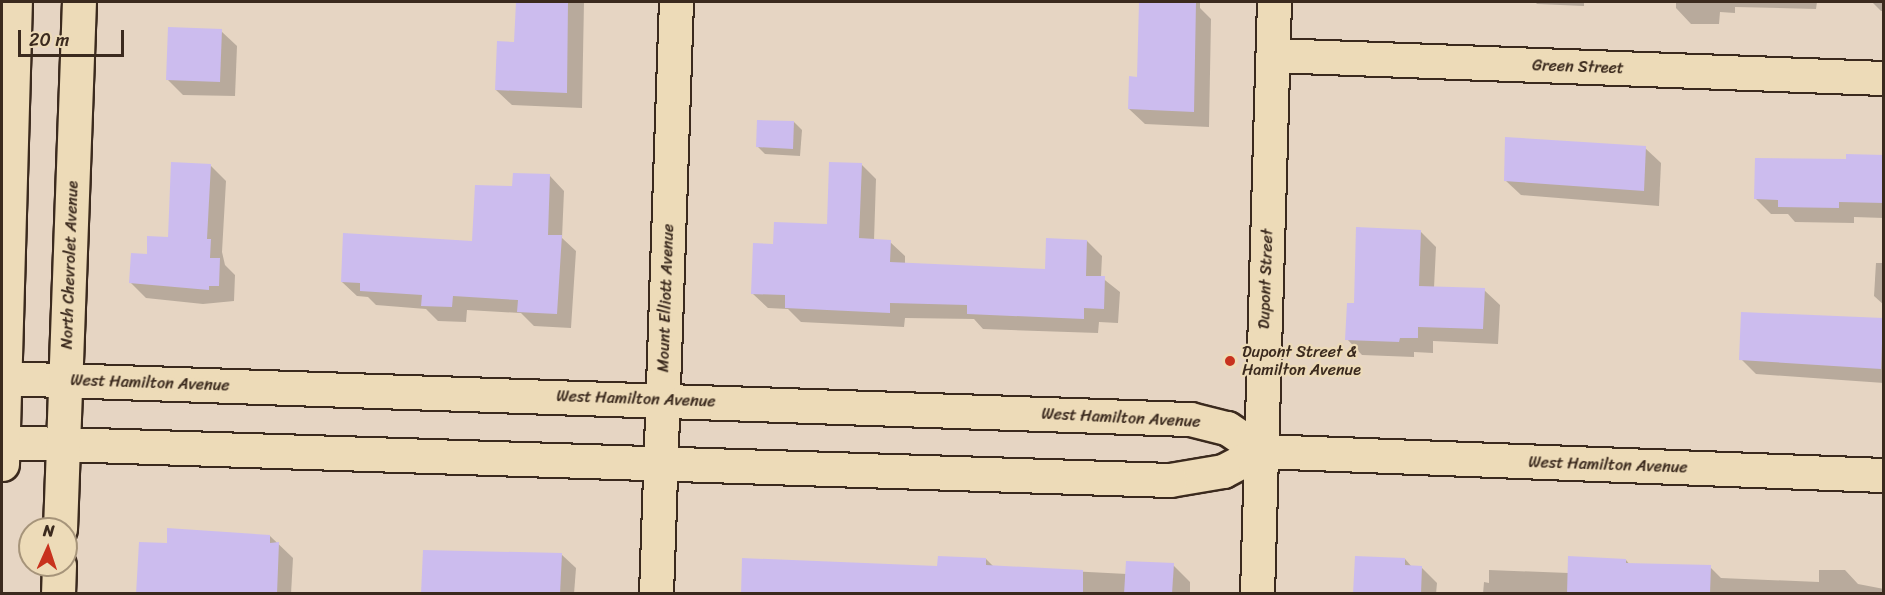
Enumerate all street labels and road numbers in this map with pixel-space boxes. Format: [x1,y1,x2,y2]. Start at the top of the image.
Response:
street label: Green Street [1532,56,1624,78]
street label: North Chevrolet Avenue [57,180,83,350]
street label: Mount Elliott Avenue [654,223,678,373]
street label: Dupont Street [1255,228,1277,330]
street label: West Hamilton Avenue [71,371,229,395]
street label: West Hamilton Avenue [557,387,715,411]
street label: West Hamilton Avenue [1042,404,1200,432]
street label: West Hamilton Avenue [1529,453,1687,477]

